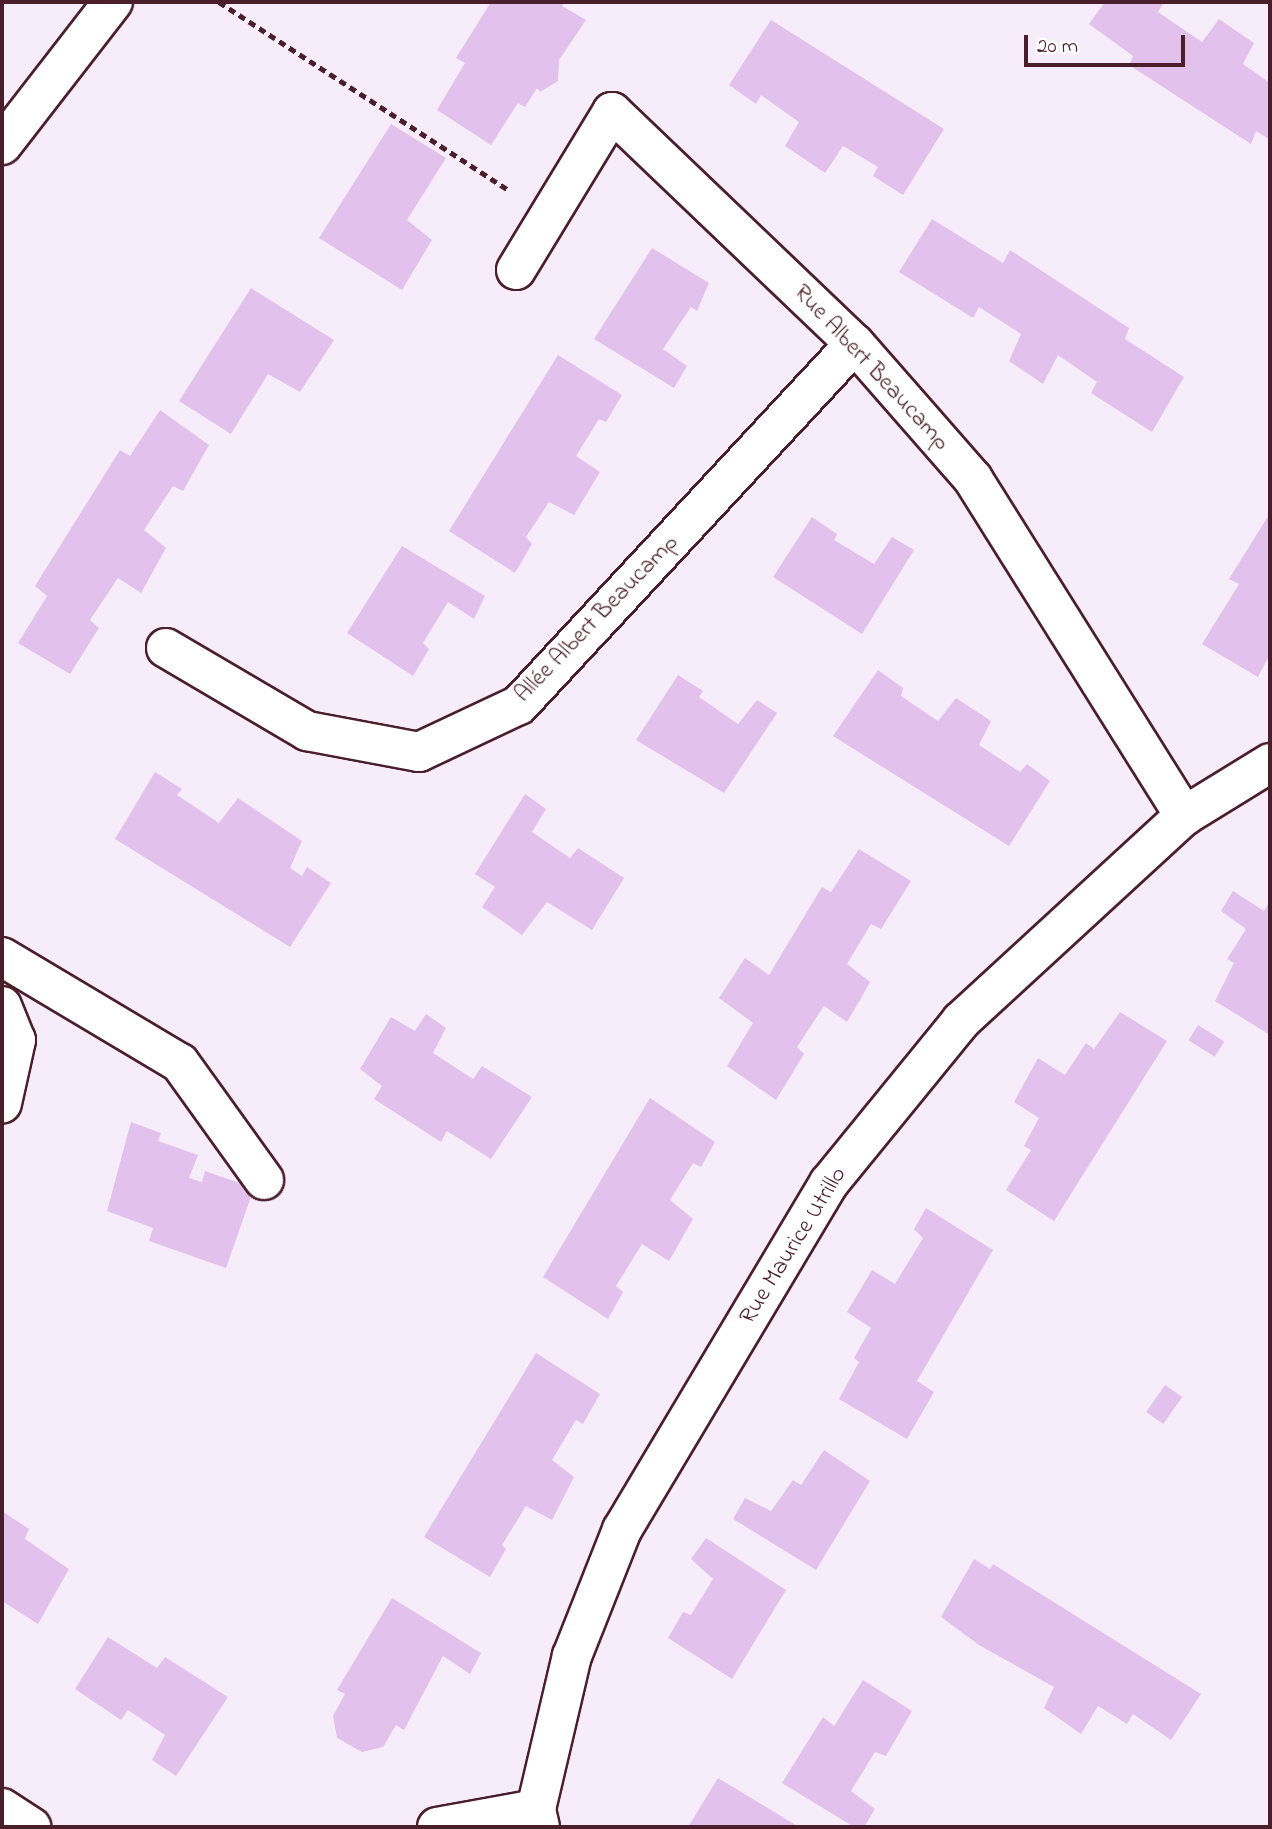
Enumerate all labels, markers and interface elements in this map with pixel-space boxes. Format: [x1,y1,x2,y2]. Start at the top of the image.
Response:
scale bar [1027,21,1188,65]
text: 20 m [1037,32,1078,62]
street label: Rue Albert Beaucamp [787,279,955,457]
street label: Allée Albert Beaucamp [509,529,685,709]
street label: Rue Maurice Utrillo [734,1162,854,1330]

